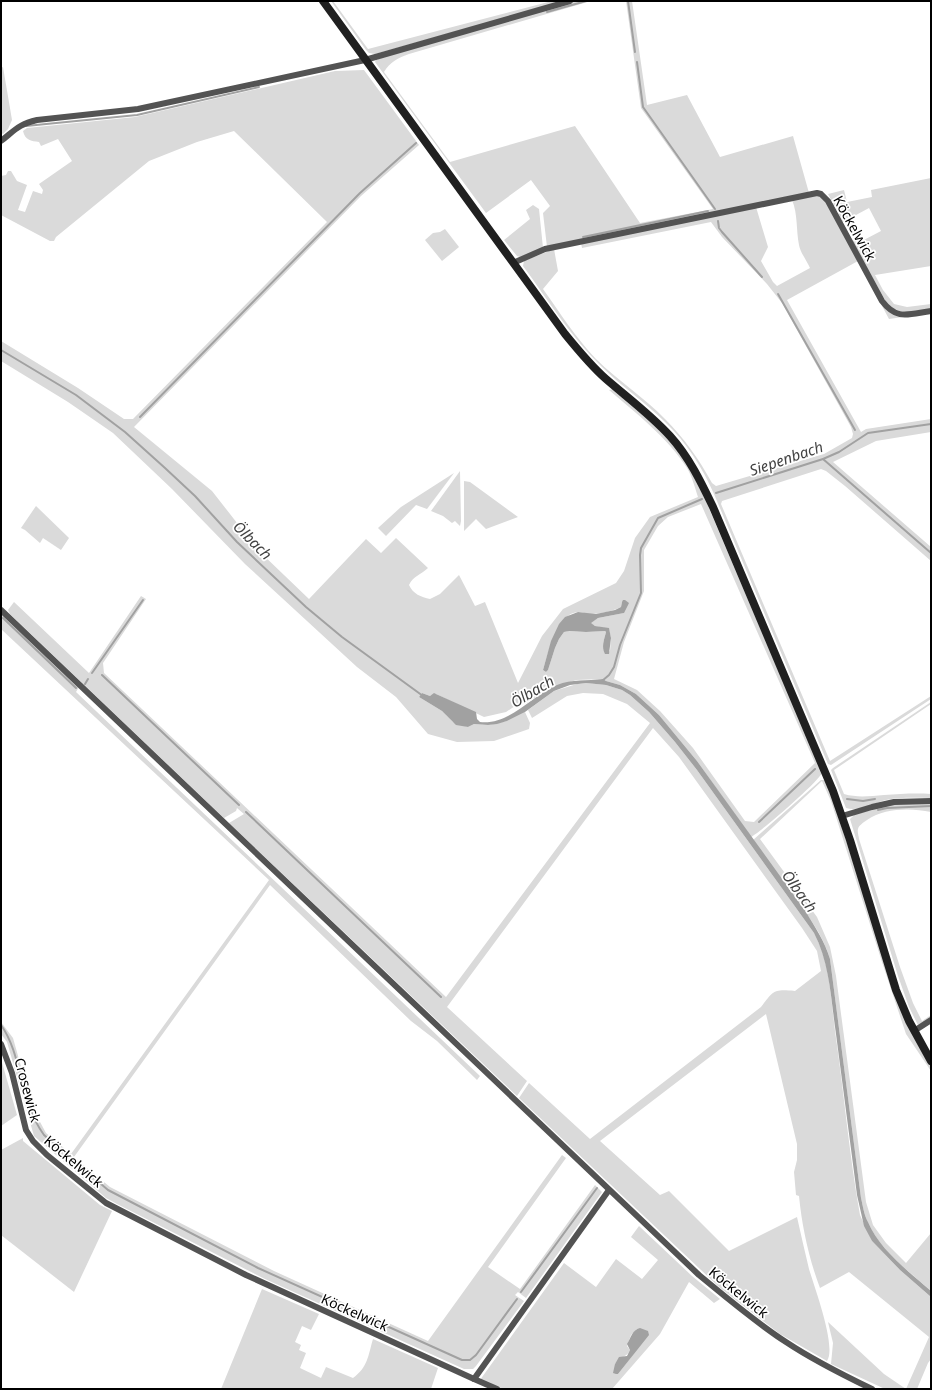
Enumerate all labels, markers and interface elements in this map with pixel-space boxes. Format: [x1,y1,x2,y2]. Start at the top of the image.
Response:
street label: Köckelwick [829,192,881,264]
water label: Siepenbach [747,436,825,480]
water label: Ölbach [229,516,277,564]
water label: Ölbach [507,670,557,712]
water label: Ölbach [778,866,822,916]
street label: Crosewick [10,1056,46,1125]
street label: Köckelwick [40,1131,108,1192]
street label: Köckelwick [705,1262,773,1322]
street label: Köckelwick [318,1289,392,1335]

